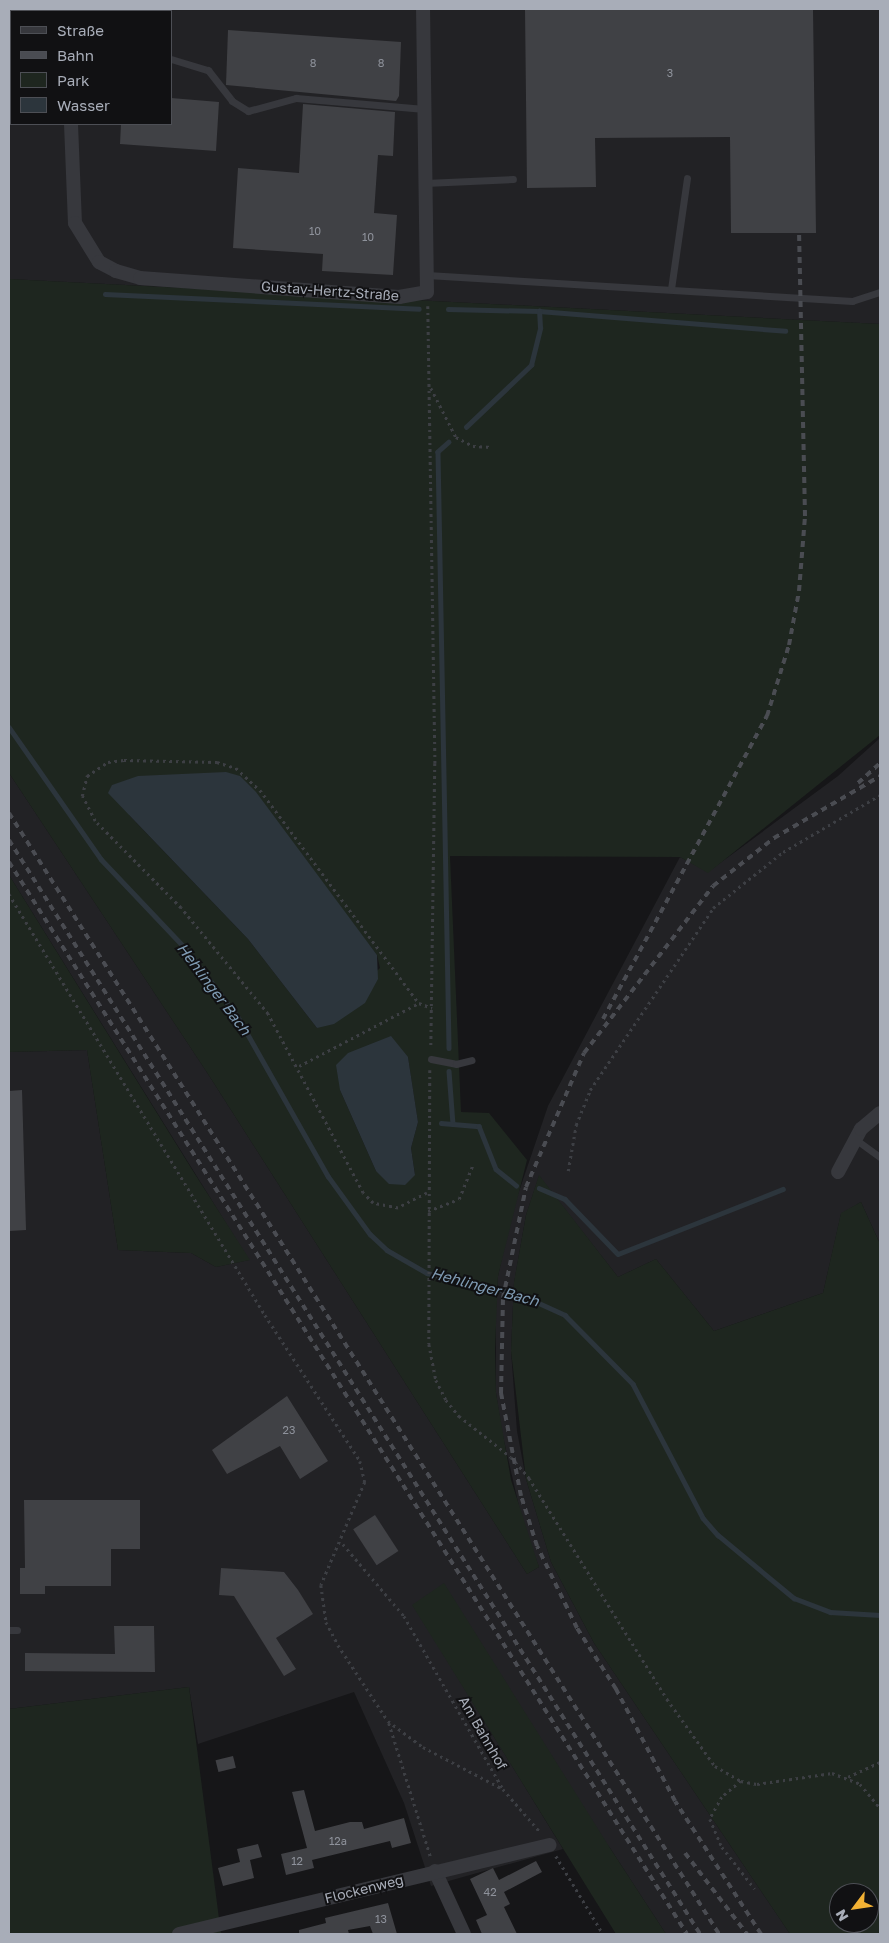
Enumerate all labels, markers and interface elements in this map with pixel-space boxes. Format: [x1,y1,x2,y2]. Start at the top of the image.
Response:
legend [10,10,172,125]
text: Straße [57,21,104,39]
text: Bahn [57,46,94,64]
house number: 8 [310,56,316,70]
house number: 8 [378,56,384,70]
house number: 3 [667,66,673,80]
text: Park [57,71,89,89]
text: Wasser [57,96,110,114]
house number: 10 [309,224,321,238]
house number: 10 [362,230,374,244]
street label: Gustav-Hertz-Straße [260,278,400,304]
water label: Hehlinger Bach [173,939,255,1039]
water label: Hehlinger Bach [429,1264,541,1310]
house number: 23 [283,1423,295,1437]
street label: Am Bahnhof [455,1693,511,1773]
house number: 12a [329,1834,347,1848]
house number: 12 [291,1854,303,1868]
street label: Flockenweg [323,1871,405,1907]
north arrow [829,1883,879,1933]
house number: 42 [483,1885,497,1899]
text: N [832,1907,852,1924]
house number: 13 [375,1912,387,1926]

